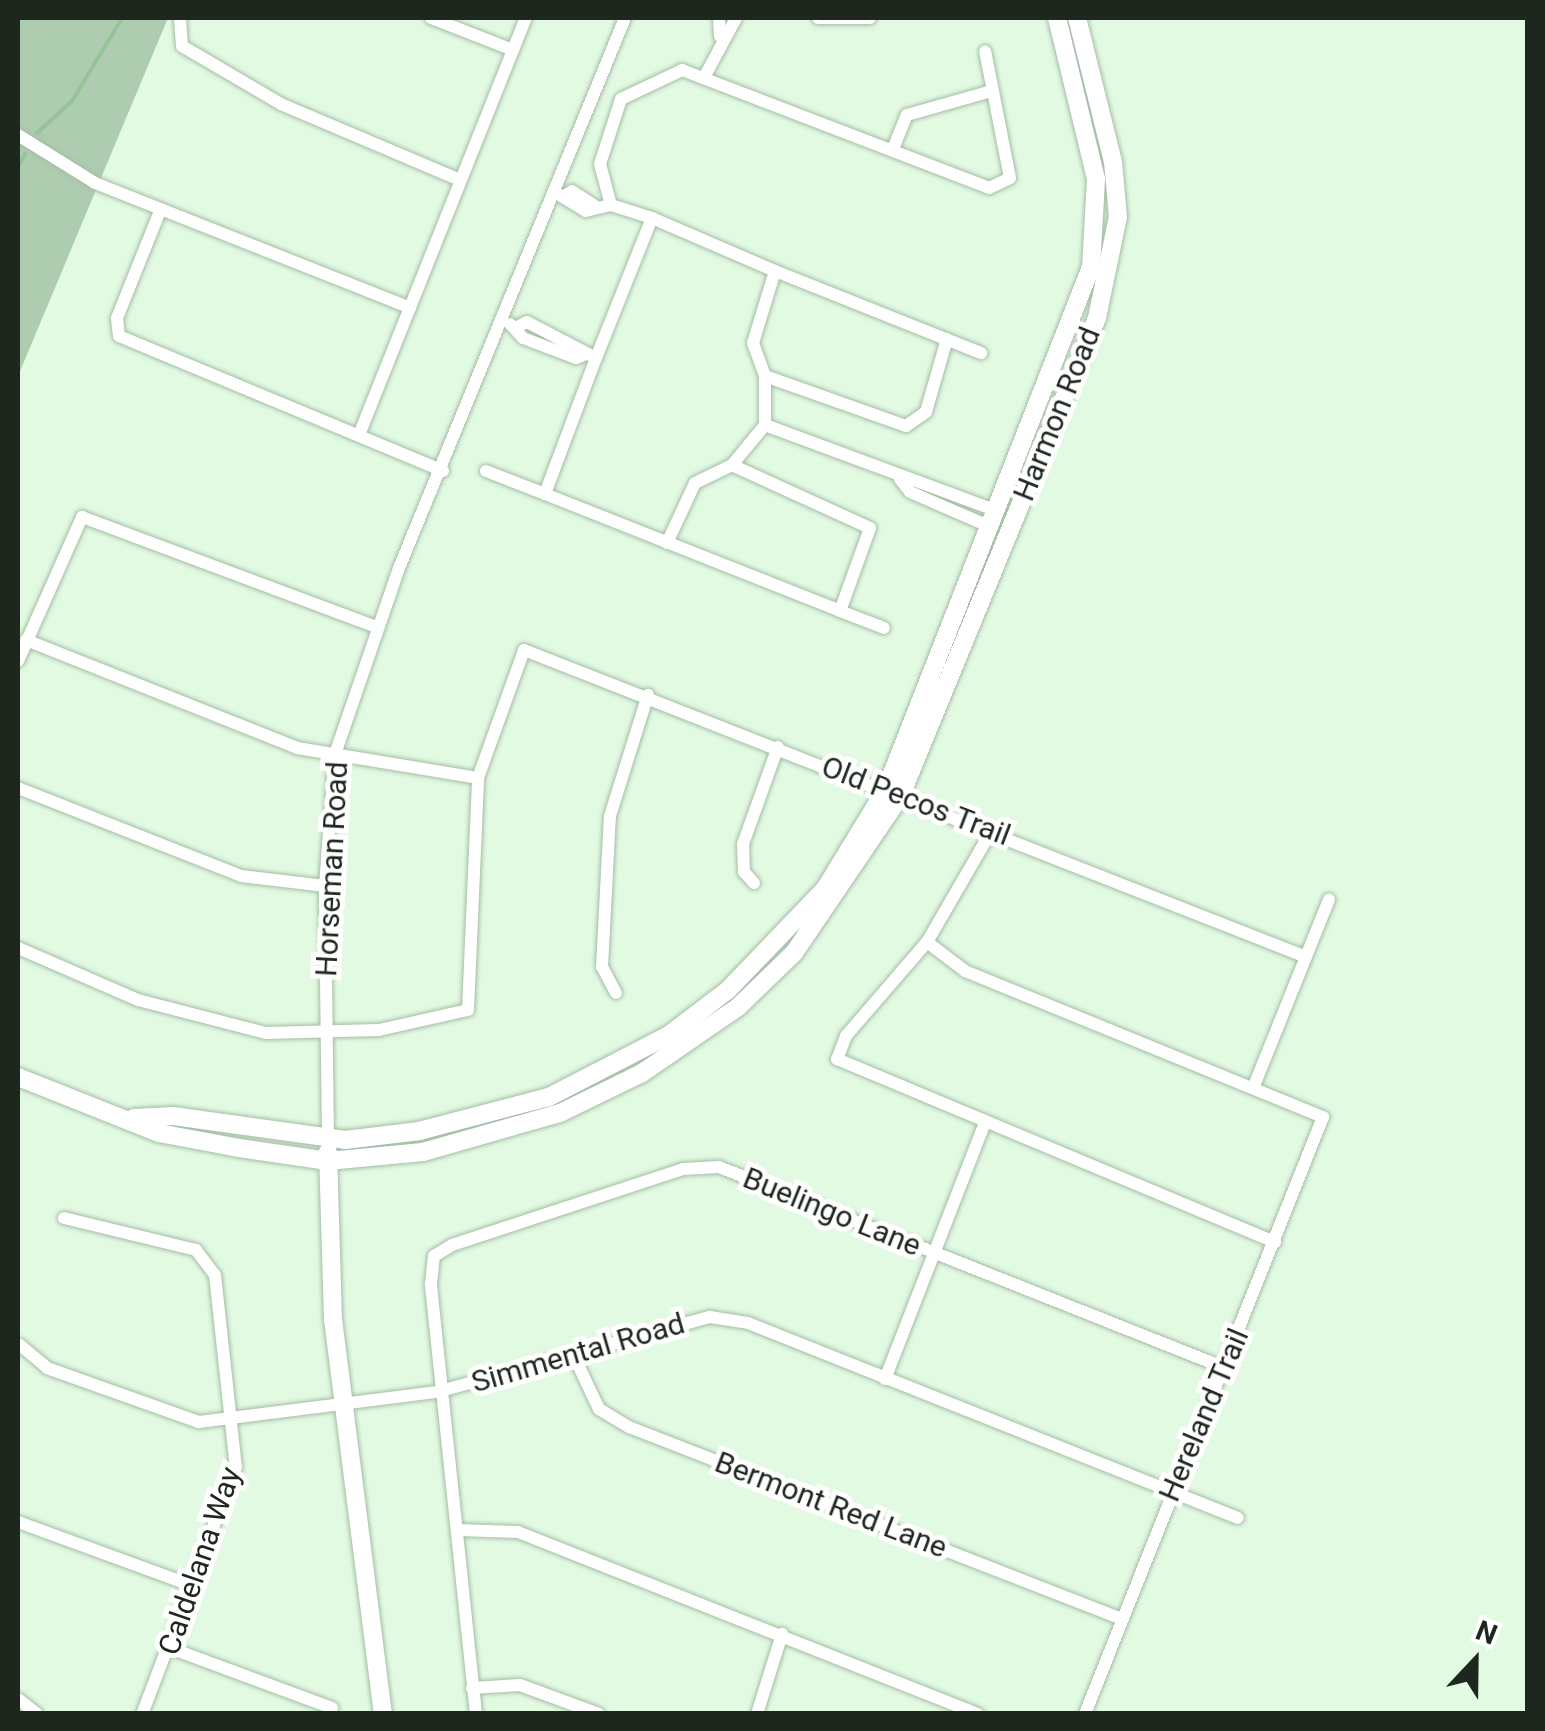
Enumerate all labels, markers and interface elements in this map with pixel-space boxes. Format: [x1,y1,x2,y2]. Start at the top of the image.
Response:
street label: Harmon Road [1006,322,1108,506]
street label: Old Pecos Trail [816,748,1016,854]
street label: Horseman Road [308,760,356,978]
street label: Buelingo Lane [738,1160,926,1264]
street label: Simmental Road [467,1305,689,1401]
street label: Hereland Trail [1151,1323,1257,1507]
street label: Bermont Red Lane [710,1444,952,1566]
street label: Caldelana Way [151,1462,249,1660]
north arrow [1425,1611,1525,1711]
text: N [1471,1614,1502,1652]

